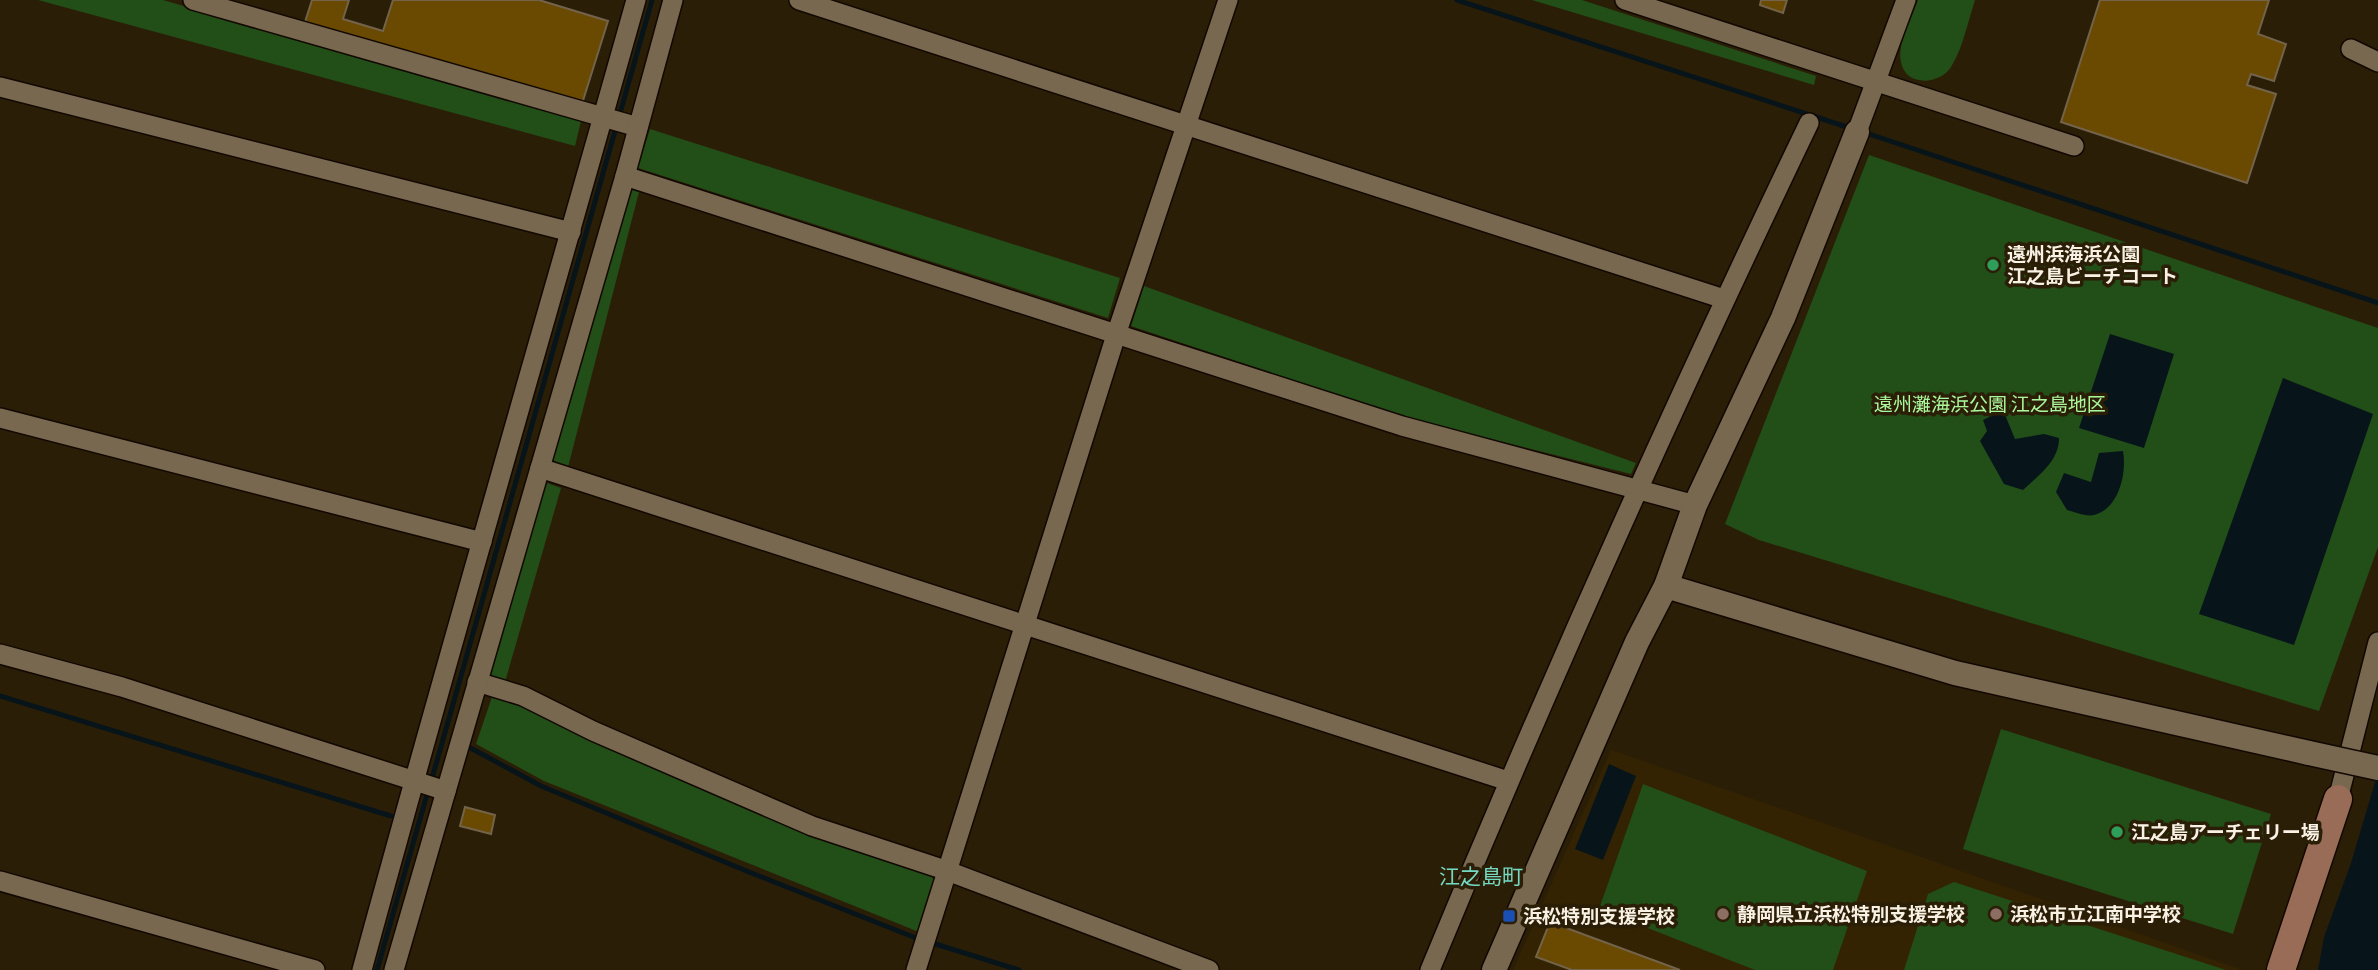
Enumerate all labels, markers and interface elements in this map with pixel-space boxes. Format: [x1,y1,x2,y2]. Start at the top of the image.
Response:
place label: 遠州浜海浜公園 江之島ビーチコート [2007,242,2178,287]
marker: 遠州浜海浜公園 江之島ビーチコート [1985,257,2001,273]
park label: 遠州灘海浜公園 江之島地区 [1874,392,2106,415]
place label: 江之島アーチェリー場 [2131,820,2320,843]
marker: 江之島アーチェリー場 [2109,824,2125,840]
district label: 江之島町 [1439,863,1523,888]
place label: 静岡県立浜松特別支援学校 [1737,902,1965,925]
place label: 浜松市立江南中学校 [2010,902,2181,925]
place label: 浜松特別支援学校 [1523,904,1675,927]
marker: 静岡県立浜松特別支援学校 [1715,906,1731,922]
marker: 浜松市立江南中学校 [1988,906,2004,922]
marker: 浜松特別支援学校 [1501,908,1517,924]

